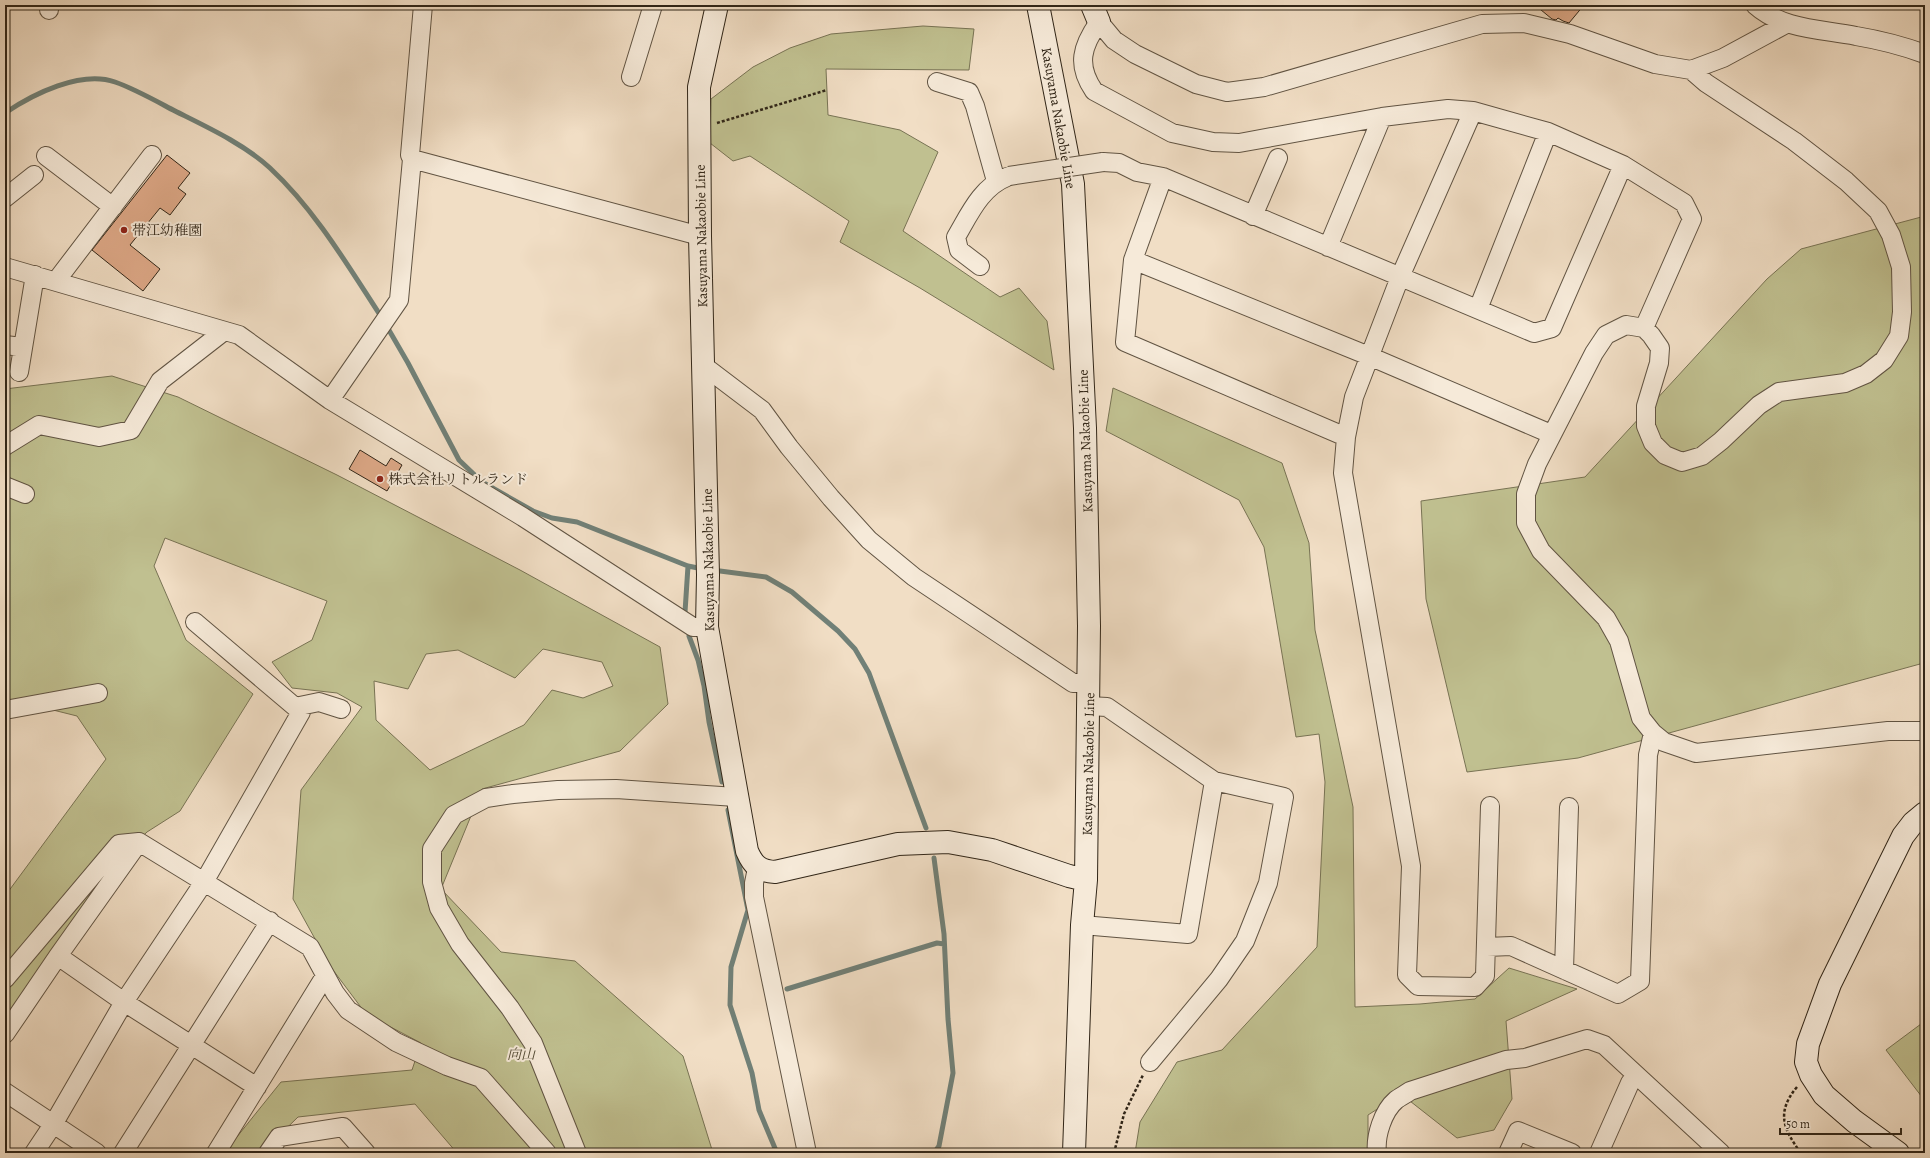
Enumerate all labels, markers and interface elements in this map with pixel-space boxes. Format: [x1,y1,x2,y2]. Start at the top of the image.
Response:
street label: Kasuyama Nakaobie Line [1037,46,1080,190]
street label: Kasuyama Nakaobie Line [691,164,712,308]
place label: 帯江幼稚園 [132,221,202,240]
marker: 帯江幼稚園 [119,225,129,235]
street label: Kasuyama Nakaobie Line [1074,369,1097,513]
place label: 株式会社リトルランド [388,470,528,489]
marker: 株式会社リトルランド [375,474,385,484]
street label: Kasuyama Nakaobie Line [698,488,719,632]
street label: Kasuyama Nakaobie Line [1078,692,1099,836]
park label: 向山 [507,1045,536,1064]
scale bar [1780,1110,1901,1136]
text: 50 m [1786,1116,1810,1132]

